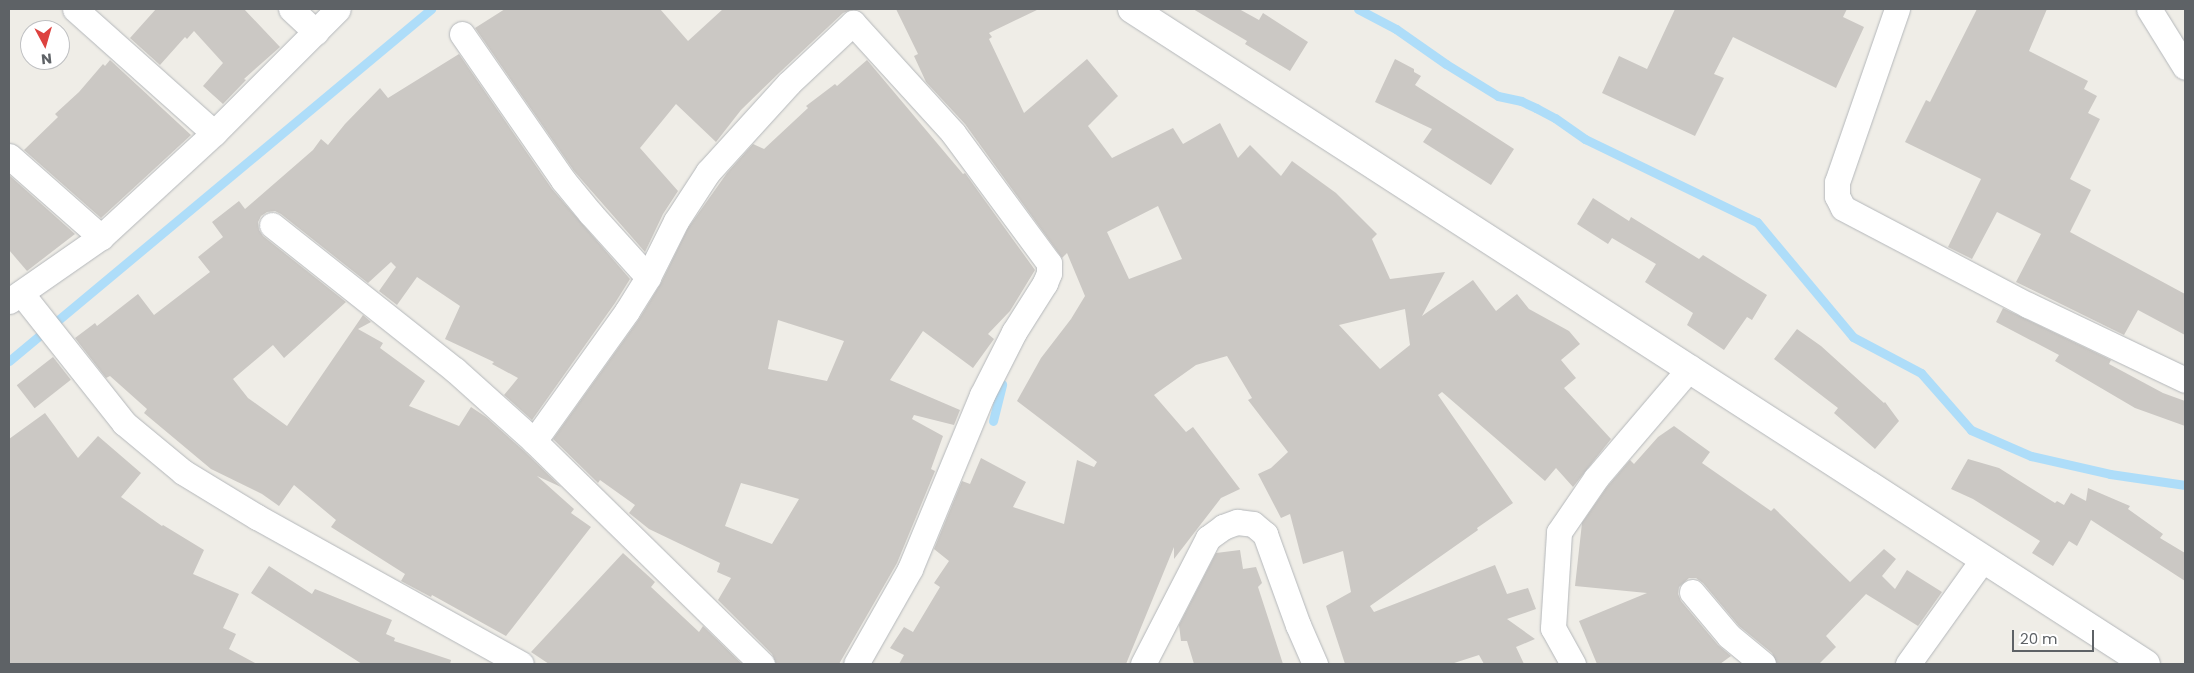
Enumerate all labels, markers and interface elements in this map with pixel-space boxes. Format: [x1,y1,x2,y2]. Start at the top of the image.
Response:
north arrow [20,20,70,70]
text: N [40,48,53,69]
scale bar [2014,620,2096,652]
text: 20 m [2020,628,2058,649]

